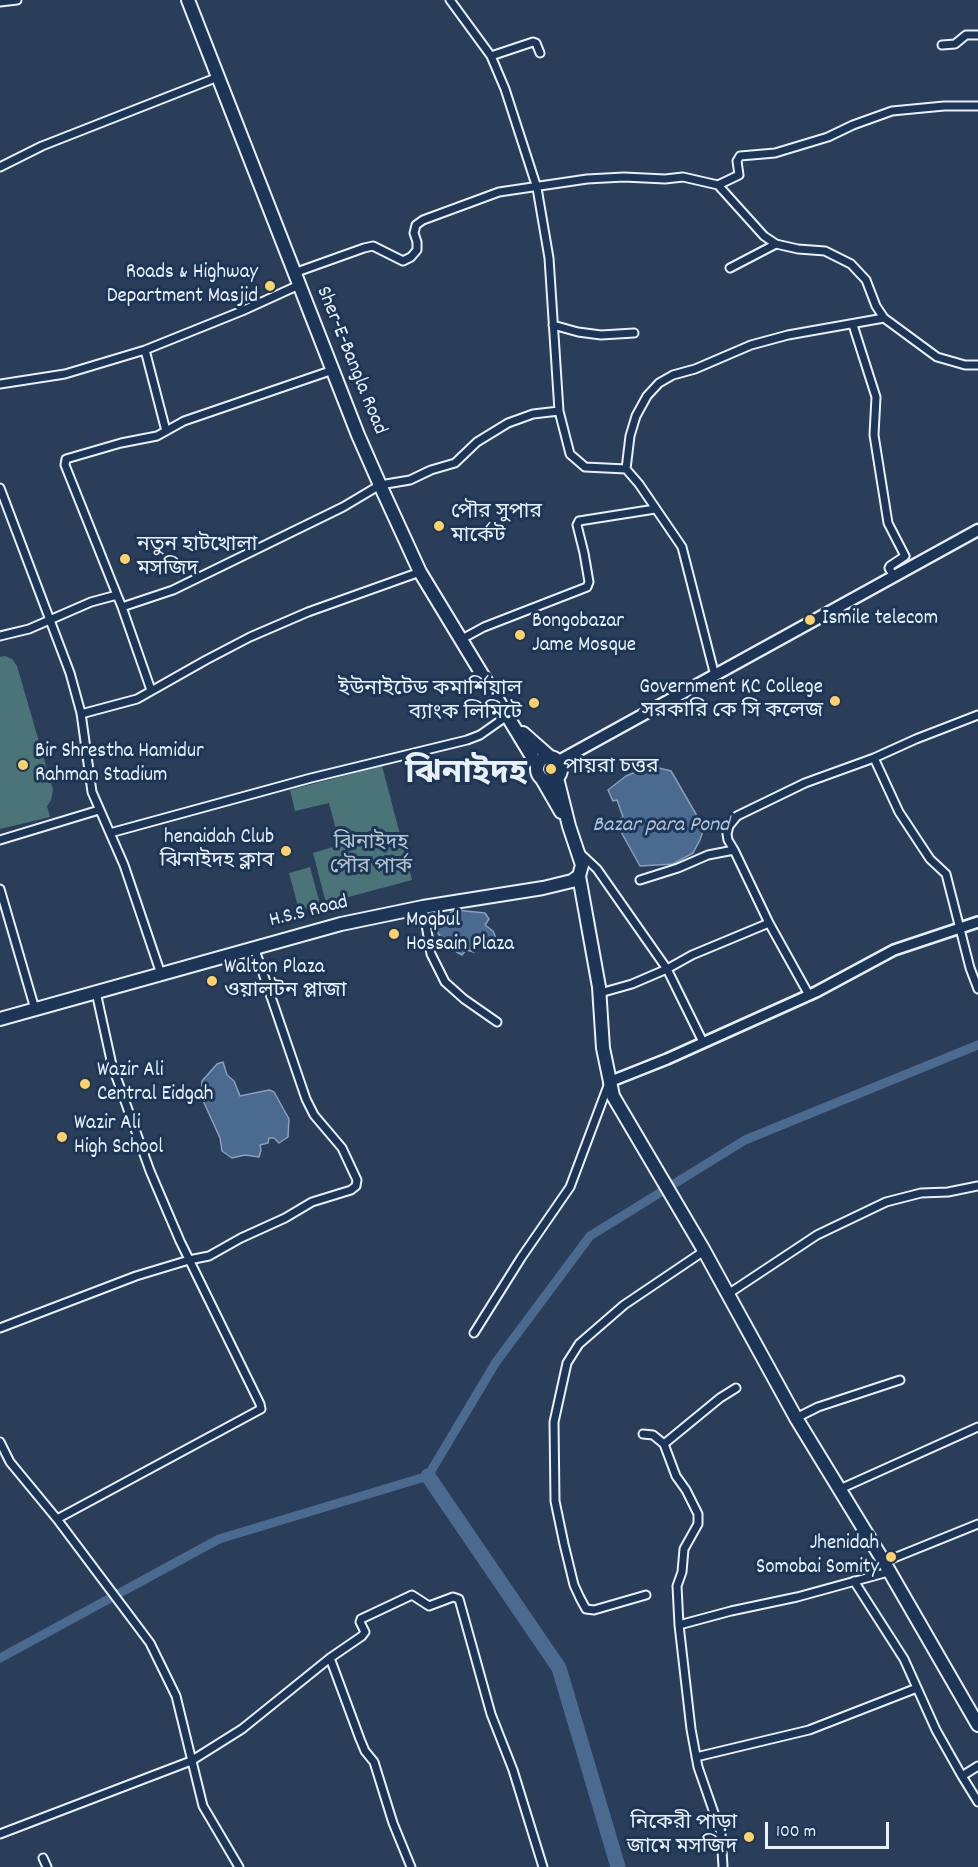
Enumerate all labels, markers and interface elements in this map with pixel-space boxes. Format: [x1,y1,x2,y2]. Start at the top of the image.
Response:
place label: Roads & Highway Department Masjid [107,261,258,311]
marker: Roads & Highway Department Masjid [263,279,277,293]
street label: Sher-E-Bangla Road [309,283,391,439]
place label: পৌর সুপার মার্কেট [451,501,542,551]
marker: পৌর সুপার মার্কেট [432,519,446,533]
place label: নতুন হাটখোলা মসজিদ [137,534,257,584]
marker: নতুন হাটখোলা মসজিদ [118,552,132,566]
place label: Ismile telecom [822,607,938,633]
place label: Bongobazar Jame Mosque [532,610,636,660]
marker: Ismile telecom [803,613,817,627]
marker: Bongobazar Jame Mosque [513,628,527,642]
place label: Government KC College সরকারি কে সি কলেজ [639,676,823,726]
place label: ইউনাইটেড কমার্শিয়াল ব্যাংক লিমিটে [338,678,522,728]
marker: Government KC College সরকারি কে সি কলেজ [828,694,842,708]
marker: ইউনাইটেড কমার্শিয়াল ব্যাংক লিমিটে [527,696,541,710]
place label: Bir Shrestha Hamidur Rahman Stadium [35,740,204,790]
place label: পায়রা চত্তর [563,756,658,782]
district label: ঝিনাইদহ [405,757,527,797]
marker: Bir Shrestha Hamidur Rahman Stadium [16,758,30,772]
marker: পায়রা চত্তর [544,762,558,776]
water label: Bazar para Pond [593,814,729,840]
place label: henaidah Club ঝিনাইদহ ক্লাব [160,826,274,876]
park label: ঝিনাইদহ পৌর পার্ক [330,832,412,882]
marker: henaidah Club ঝিনাইদহ ক্লাব [279,844,293,858]
street label: H.S.S Road [267,891,351,935]
place label: Moqbul Hossain Plaza [406,909,514,959]
marker: Moqbul Hossain Plaza [387,927,401,941]
place label: Walton Plaza ওয়ালটন প্লাজা [224,956,347,1006]
marker: Walton Plaza ওয়ালটন প্লাজা [205,974,219,988]
place label: Wazir Ali Central Eidgah [97,1059,213,1109]
marker: Wazir Ali Central Eidgah [78,1077,92,1091]
place label: Wazir Ali High School [74,1112,163,1162]
marker: Wazir Ali High School [55,1130,69,1144]
place label: Jhenidah Somobai Somity [756,1532,879,1582]
marker: Jhenidah Somobai Somity [884,1550,898,1564]
scale bar [768,1810,892,1848]
place label: নিকেরী পাড়া জামে মসজিদ [627,1812,737,1862]
text: 100 m [776,1820,816,1845]
marker: নিকেরী পাড়া জামে মসজিদ [742,1830,756,1844]

